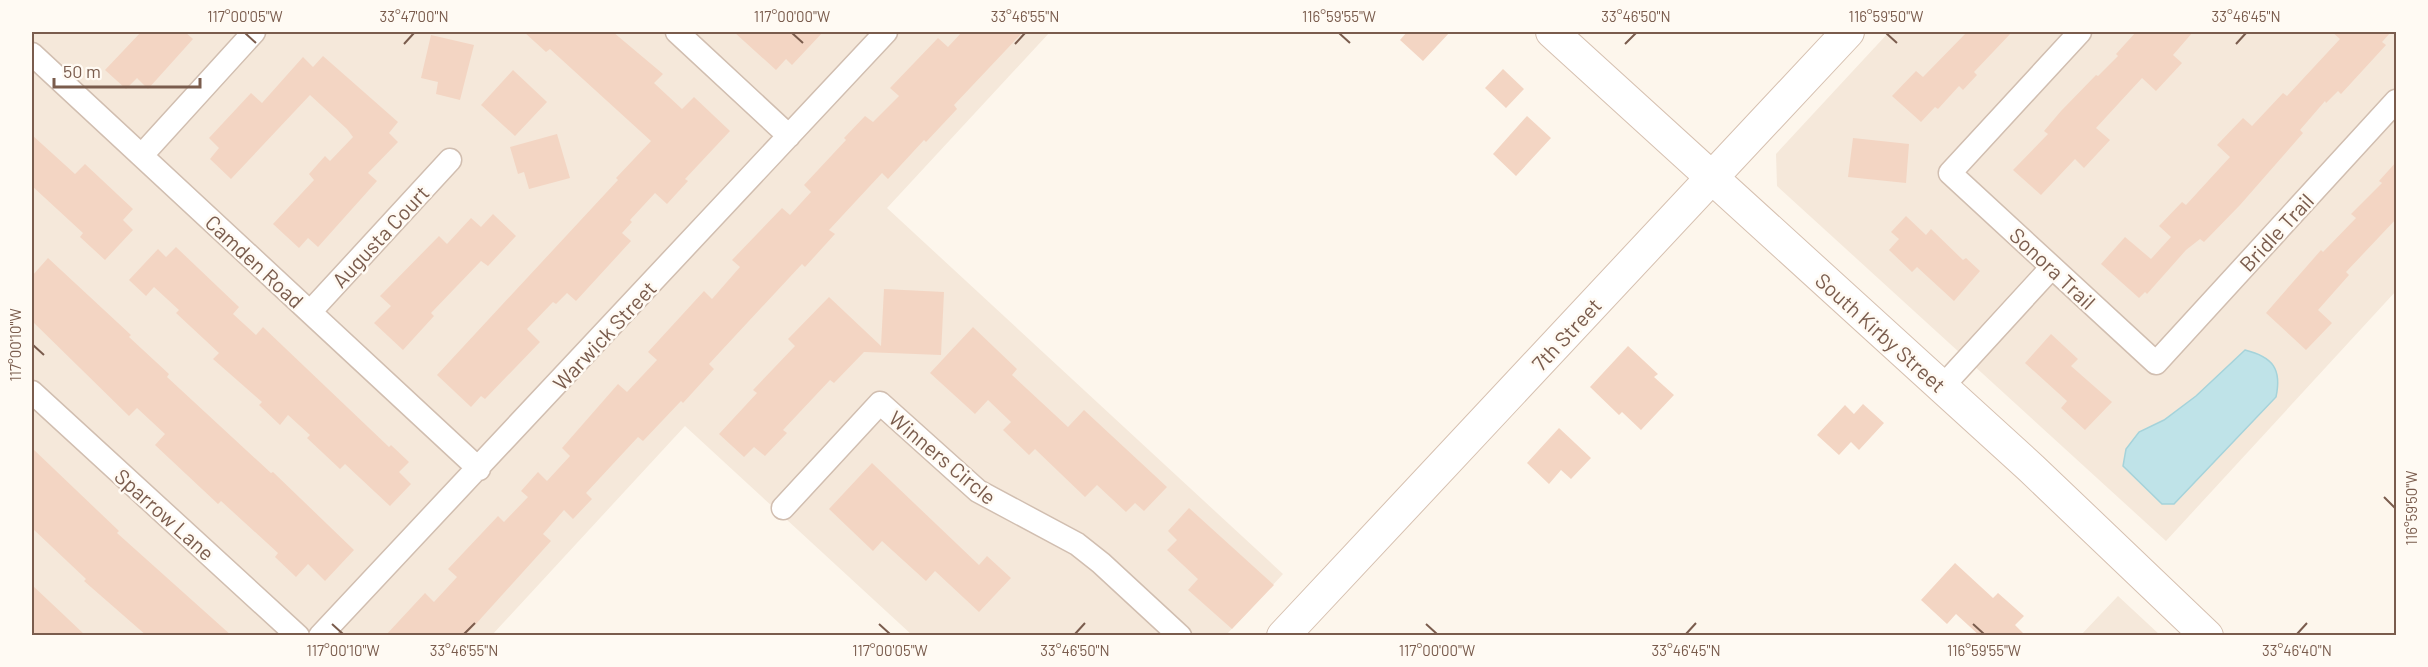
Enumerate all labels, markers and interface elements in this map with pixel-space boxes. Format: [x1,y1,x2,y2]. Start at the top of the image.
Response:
text: 117°00'05"W [207,7,283,25]
text: 33°47'00"N [379,7,449,25]
text: 117°00'00"W [754,7,830,25]
text: 33°46'55"N [991,7,1059,25]
text: 116°59'55"W [1302,7,1376,25]
text: 33°46'50"N [1601,7,1671,25]
text: 116°59'50"W [1849,7,1923,25]
text: 33°46'45"N [2211,7,2281,25]
scale bar [54,51,200,89]
text: 50 m [63,60,101,82]
street label: Augusta Court [326,180,434,292]
street label: Bridle Trail [2234,188,2318,276]
street label: Camden Road [201,209,309,313]
street label: Sonora Trail [2005,222,2101,314]
street label: South Kirby Street [1811,267,1951,397]
street label: Warwick Street [547,275,661,395]
street label: 7th Street [1526,292,1606,376]
text: 117°00'10"W [6,308,24,382]
street label: Winners Circle [884,405,1002,509]
street label: Sparrow Lane [110,463,220,565]
text: 116°59'50"W [2402,471,2420,545]
text: 117°00'10"W [306,641,380,659]
text: 33°46'55"N [430,641,498,659]
text: 117°00'05"W [852,641,928,659]
text: 33°46'50"N [1040,641,1110,659]
text: 117°00'00"W [1399,641,1475,659]
text: 33°46'45"N [1651,641,1721,659]
text: 116°59'55"W [1947,641,2021,659]
text: 33°46'40"N [2262,641,2332,659]

